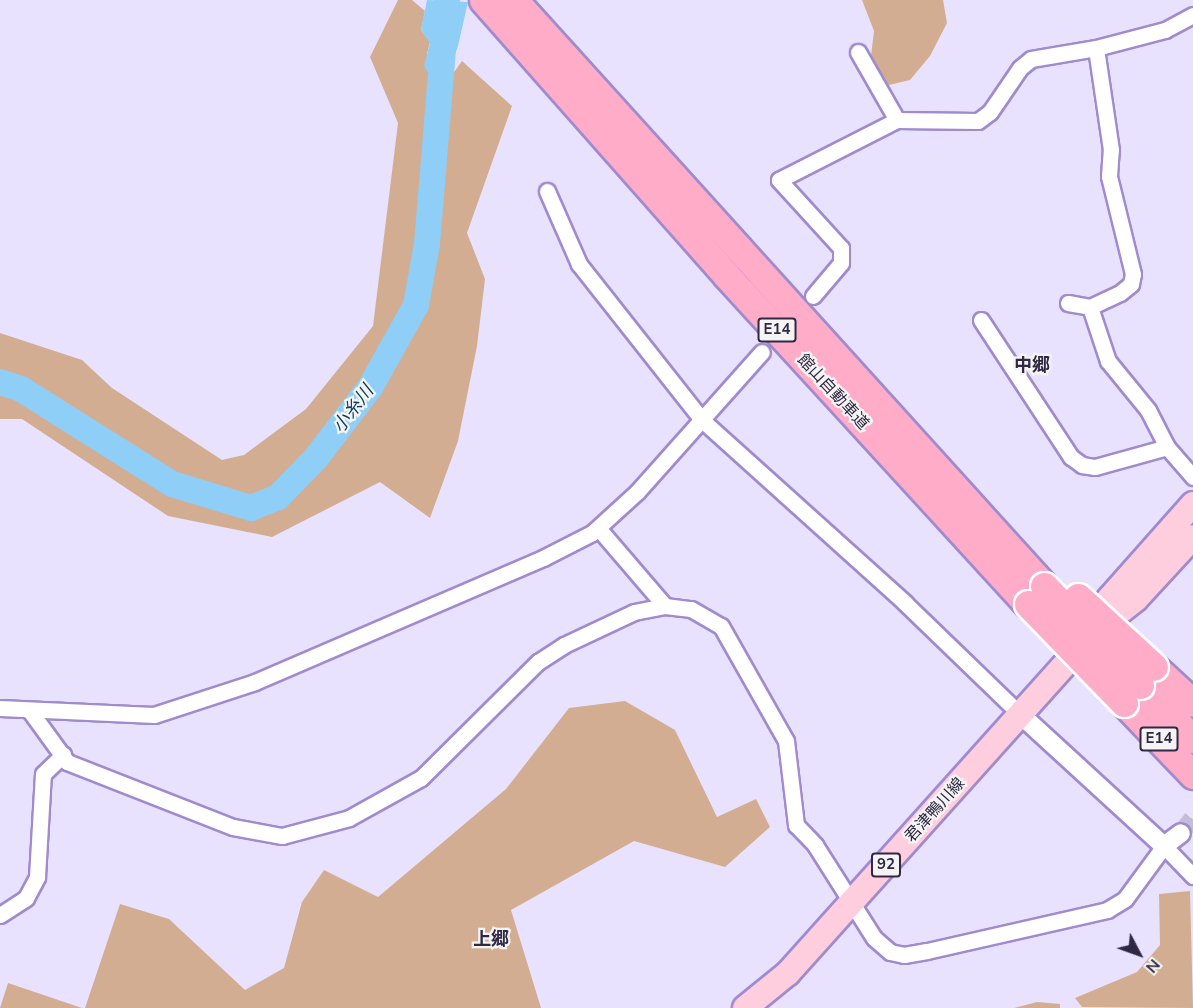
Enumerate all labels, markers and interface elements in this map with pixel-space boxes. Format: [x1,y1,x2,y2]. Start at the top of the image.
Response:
road number: E14 [758,318,796,342]
street label: 館山自動車道 [793,350,873,434]
district label: 中郷 [1014,354,1050,376]
water label: 小糸川 [328,381,378,437]
road number: E14 [1140,727,1178,751]
street label: 君津鴨川線 [901,774,969,846]
road number: 92 [871,853,901,877]
north arrow [1109,924,1169,984]
district label: 上郷 [473,928,509,950]
text: N [1140,954,1165,978]

